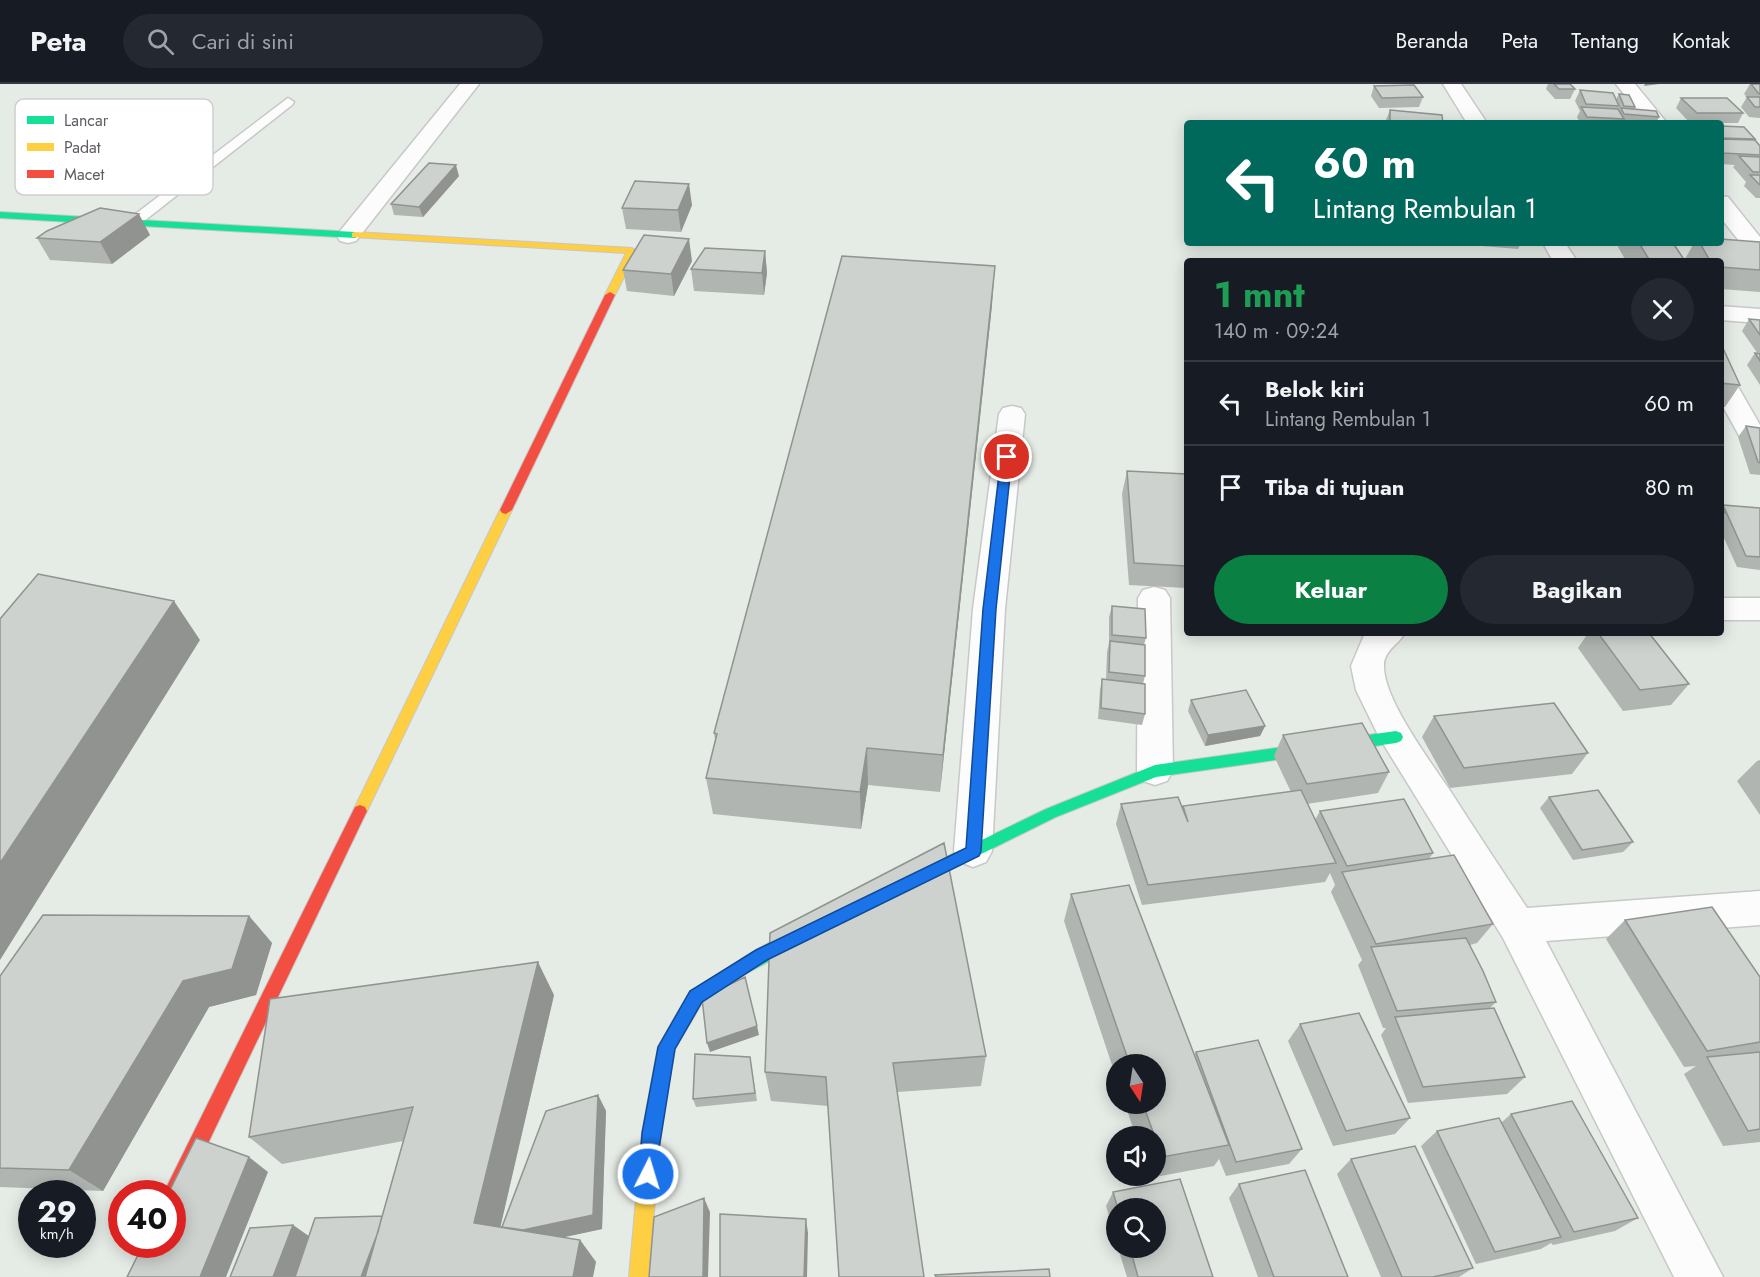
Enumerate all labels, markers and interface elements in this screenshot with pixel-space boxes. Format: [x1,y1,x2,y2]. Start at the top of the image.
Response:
search box [123,14,543,68]
text: Peta [30,21,87,62]
icon: search [144,25,177,58]
text: Cari di sini [192,25,294,57]
text: Beranda [1395,26,1468,56]
text: Peta [1501,26,1538,56]
text: Tentang [1571,26,1639,56]
text: Kontak [1672,26,1730,56]
legend [15,99,213,195]
text: Lancar [64,109,109,132]
text: 60 m [1313,133,1416,194]
text: Padat [64,136,101,159]
icon: left [1214,144,1292,222]
text: Macet [64,163,105,186]
text: Lintang Rembulan 1 [1313,189,1537,228]
text: 1 mnt [1214,268,1305,320]
button: close [1631,278,1694,341]
text: 140 m · 09:24 [1214,317,1339,346]
text: Belok kiri [1265,373,1364,405]
icon: left [1214,387,1247,420]
text: 60 m [1644,387,1694,419]
text: Lintang Rembulan 1 [1265,405,1431,434]
pin [981,431,1032,482]
icon: arrive [990,440,1023,473]
icon: arrive [1214,471,1247,504]
text: Tiba di tujuan [1265,471,1404,503]
text: 80 m [1645,471,1694,503]
button: Keluar [1214,555,1448,624]
button: Bagikan [1460,555,1694,624]
north arrow [1106,1054,1166,1114]
map controls [1106,1054,1166,1258]
button: sound [1106,1126,1166,1186]
position arrow [616,1142,680,1206]
speed limit sign: 40 [108,1180,186,1258]
text: 29 [37,1190,77,1233]
button: search [1106,1198,1166,1258]
text: km/h [40,1223,74,1245]

